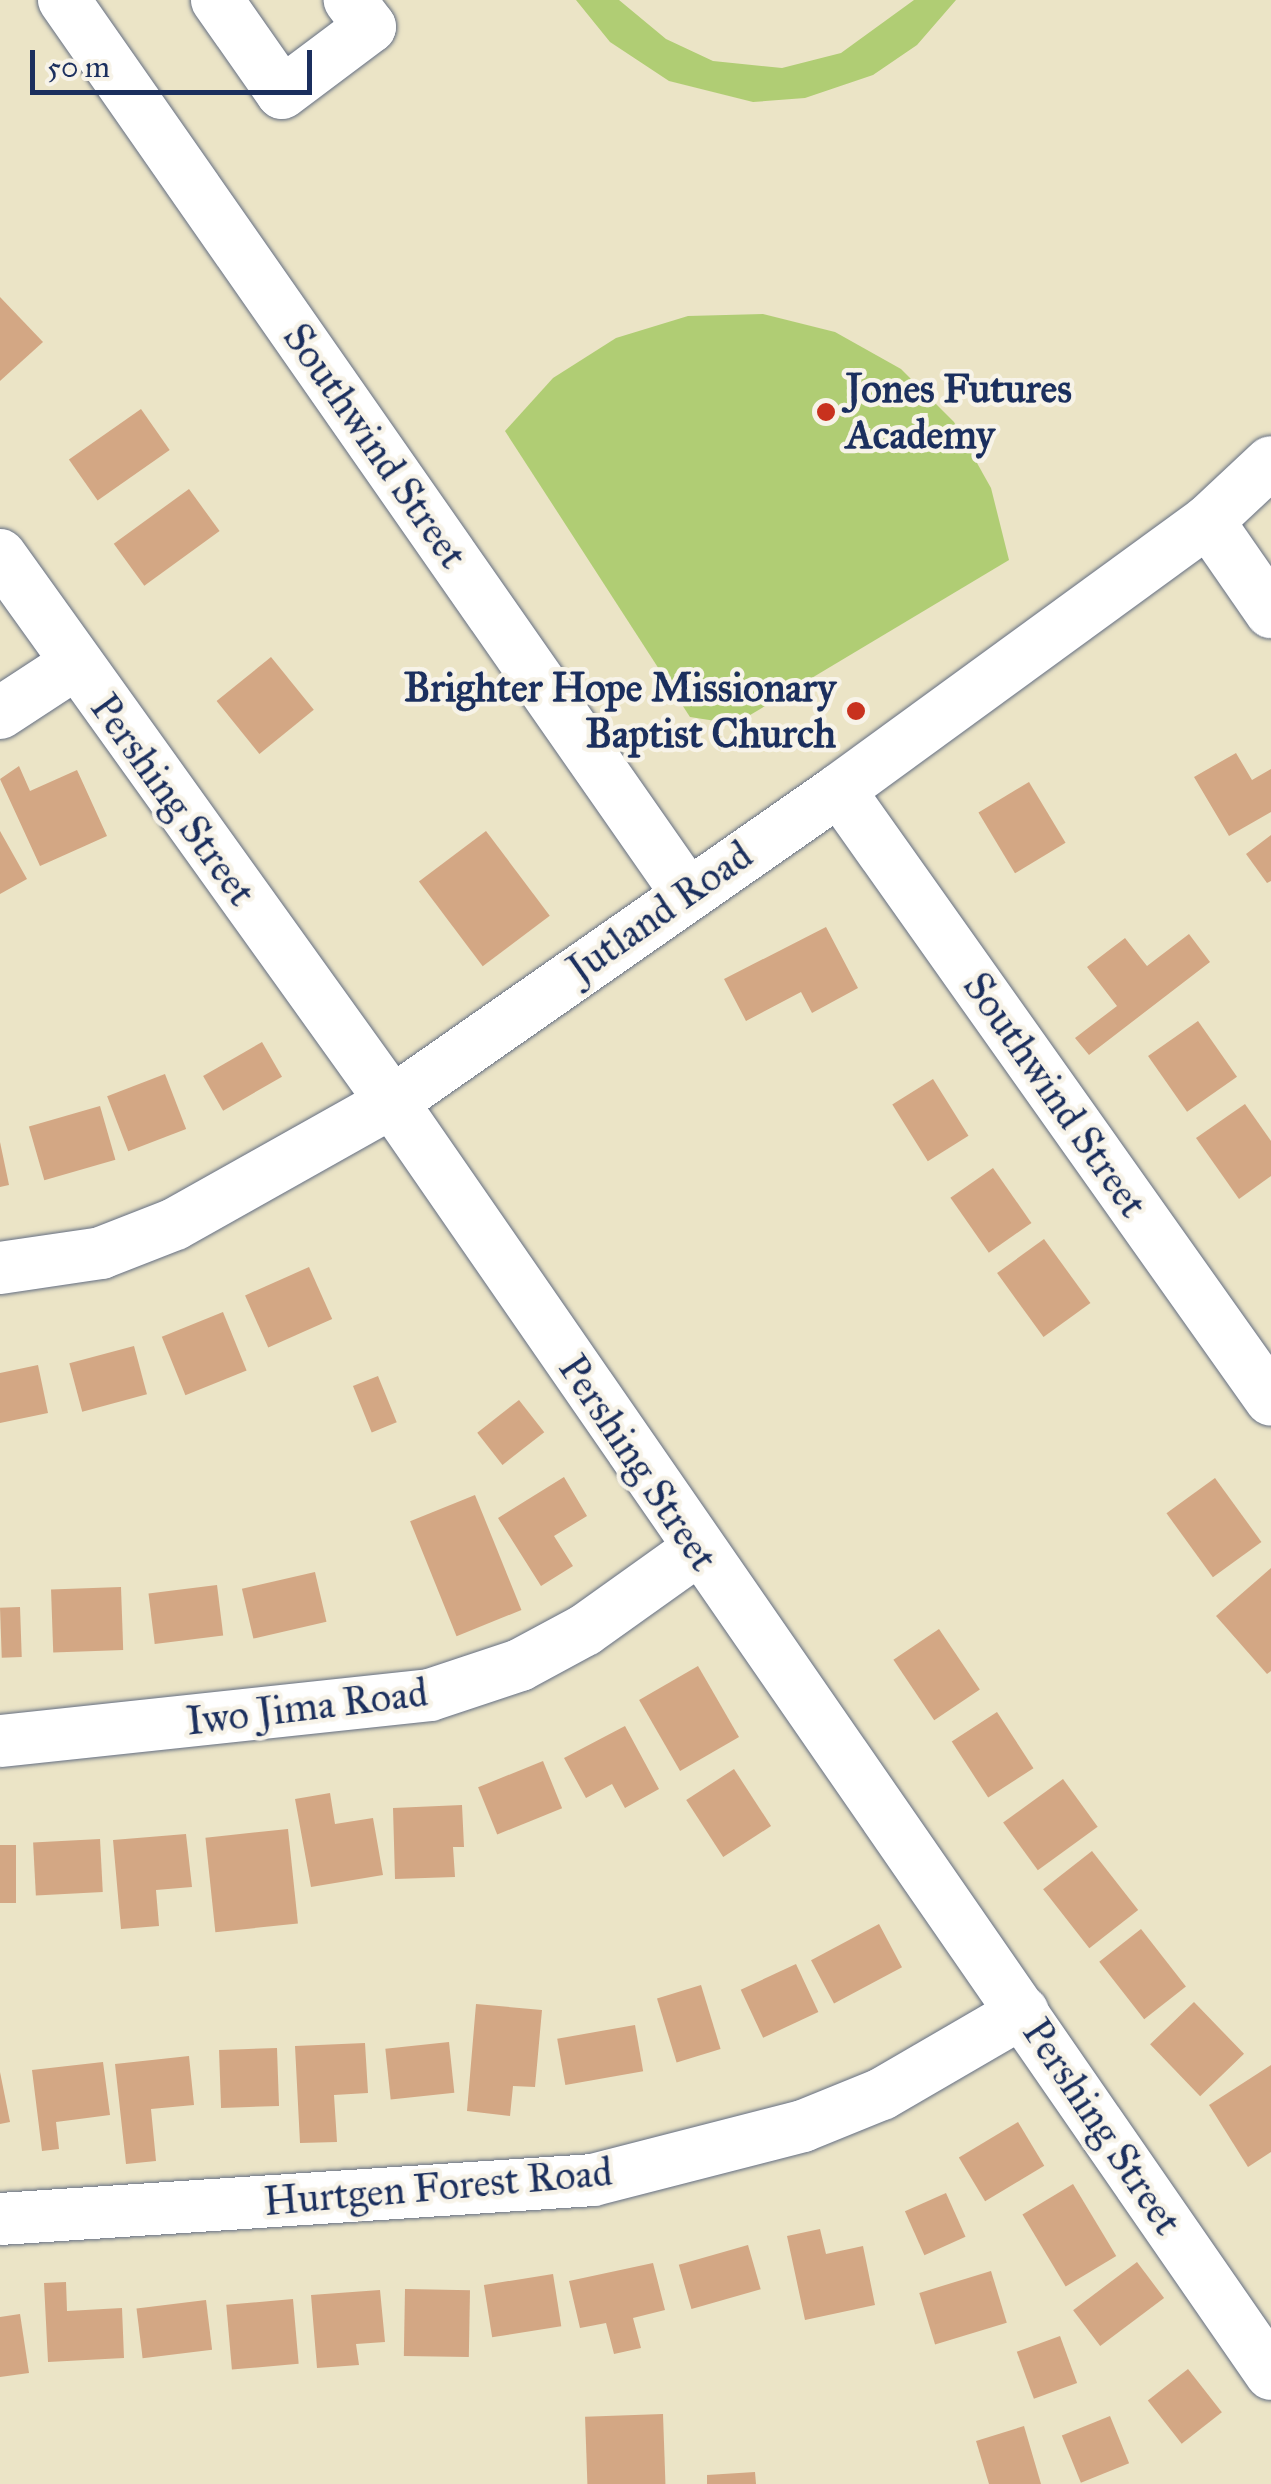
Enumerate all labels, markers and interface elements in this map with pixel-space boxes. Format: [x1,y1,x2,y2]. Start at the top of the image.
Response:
scale bar [35,30,318,92]
text: 50 m [47,49,110,85]
street label: Southwind Street [273,314,477,578]
place label: Jones Futures Academy [846,365,1072,459]
marker: Jones Futures Academy [815,401,837,423]
place label: Brighter Hope Missionary Baptist Church [404,664,836,758]
street label: Pershing Street [80,685,266,915]
marker: Brighter Hope Missionary Baptist Church [845,700,867,722]
street label: Jutland Road [559,831,761,993]
street label: Southwind Street [953,963,1157,1227]
street label: Pershing Street [548,1346,728,1580]
street label: Iwo Jima Road [184,1668,430,1746]
street label: Pershing Street [1012,2010,1192,2244]
street label: Hurtgen Forest Road [262,2148,614,2226]

